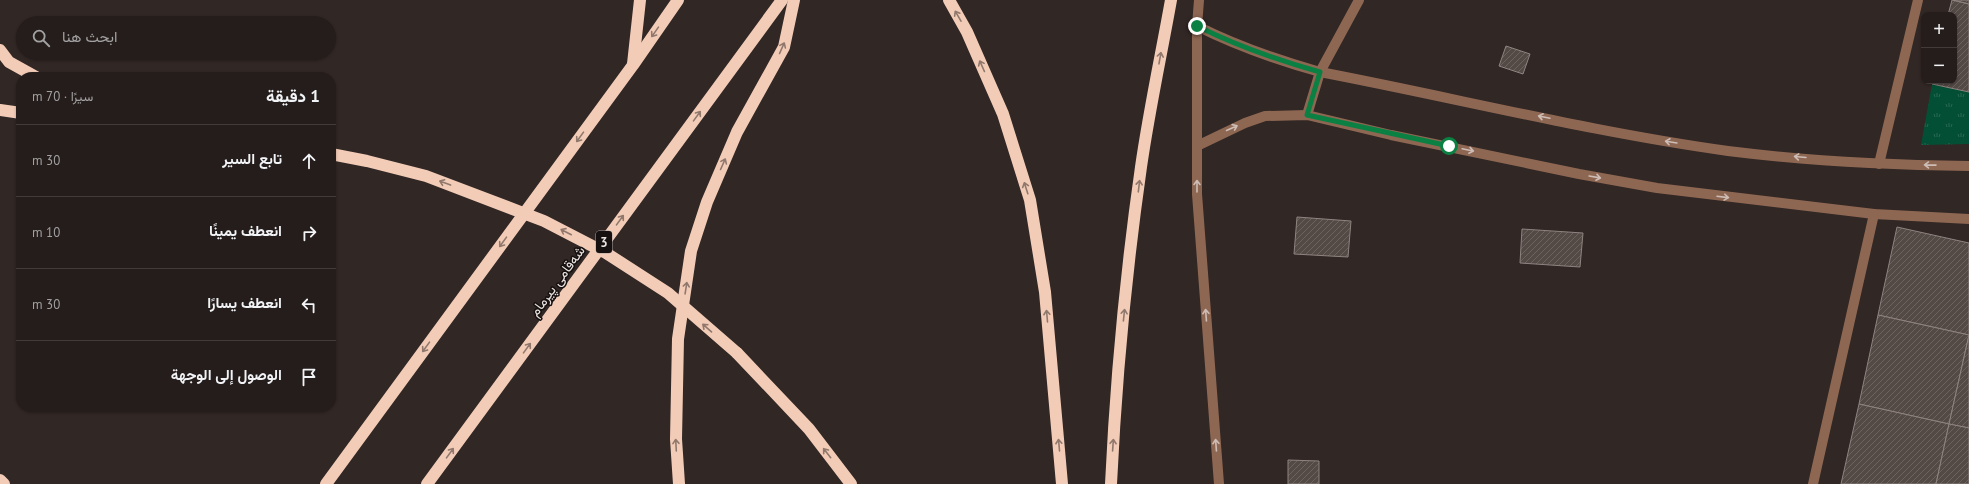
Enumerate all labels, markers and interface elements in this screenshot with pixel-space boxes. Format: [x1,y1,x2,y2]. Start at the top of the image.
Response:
one-way arrow [953,10,961,22]
map controls [1921,12,1957,84]
button: + [1921,12,1957,48]
search box [16,16,336,60]
route end [1188,17,1206,35]
one-way arrow [651,26,659,37]
icon: search [30,27,52,49]
text: ابحث هنا [62,27,117,46]
one-way arrow [779,43,786,55]
button: − [1921,48,1957,84]
one-way arrow [1157,52,1165,65]
one-way arrow [977,60,985,72]
text: 1 دقيقة [266,85,320,107]
text: سيرًا · 70 m [32,88,93,105]
one-way arrow [693,110,701,121]
one-way arrow [1538,113,1551,121]
one-way arrow [1225,124,1237,132]
one-way arrow [575,132,584,143]
route start [1440,137,1458,155]
one-way arrow [1665,138,1678,146]
one-way arrow [1461,147,1474,155]
text: تابع السير [222,149,282,168]
icon: ahead [298,150,320,172]
text: 30 m [32,152,60,169]
one-way arrow [1794,154,1807,161]
one-way arrow [720,159,728,171]
one-way arrow [1924,161,1937,169]
one-way arrow [1588,174,1601,182]
one-way arrow [439,179,452,186]
one-way arrow [1135,180,1142,193]
one-way arrow [1193,180,1201,193]
one-way arrow [1022,181,1029,194]
one-way arrow [1717,193,1730,201]
one-way arrow [616,215,624,226]
text: انعطف يمينًا [209,221,282,240]
icon: right [298,222,320,244]
text: 10 m [32,224,60,241]
one-way arrow [560,228,572,235]
road number: 3 [596,231,612,253]
one-way arrow [499,237,507,248]
street label: شەقامی پیرمام [525,242,590,320]
one-way arrow [682,282,690,295]
text: انعطف يسارًا [207,293,282,312]
icon: left [298,294,320,316]
text: 30 m [32,296,60,313]
one-way arrow [1120,309,1127,322]
one-way arrow [1203,309,1210,322]
one-way arrow [1043,310,1050,323]
one-way arrow [702,323,713,332]
one-way arrow [422,342,430,353]
one-way arrow [522,342,531,353]
text: الوصول إلى الوجهة [171,365,282,384]
icon: arrive [298,366,320,388]
one-way arrow [672,439,680,452]
one-way arrow [1055,439,1062,452]
one-way arrow [1110,439,1117,452]
one-way arrow [1212,439,1219,452]
one-way arrow [446,447,454,458]
one-way arrow [823,448,832,459]

